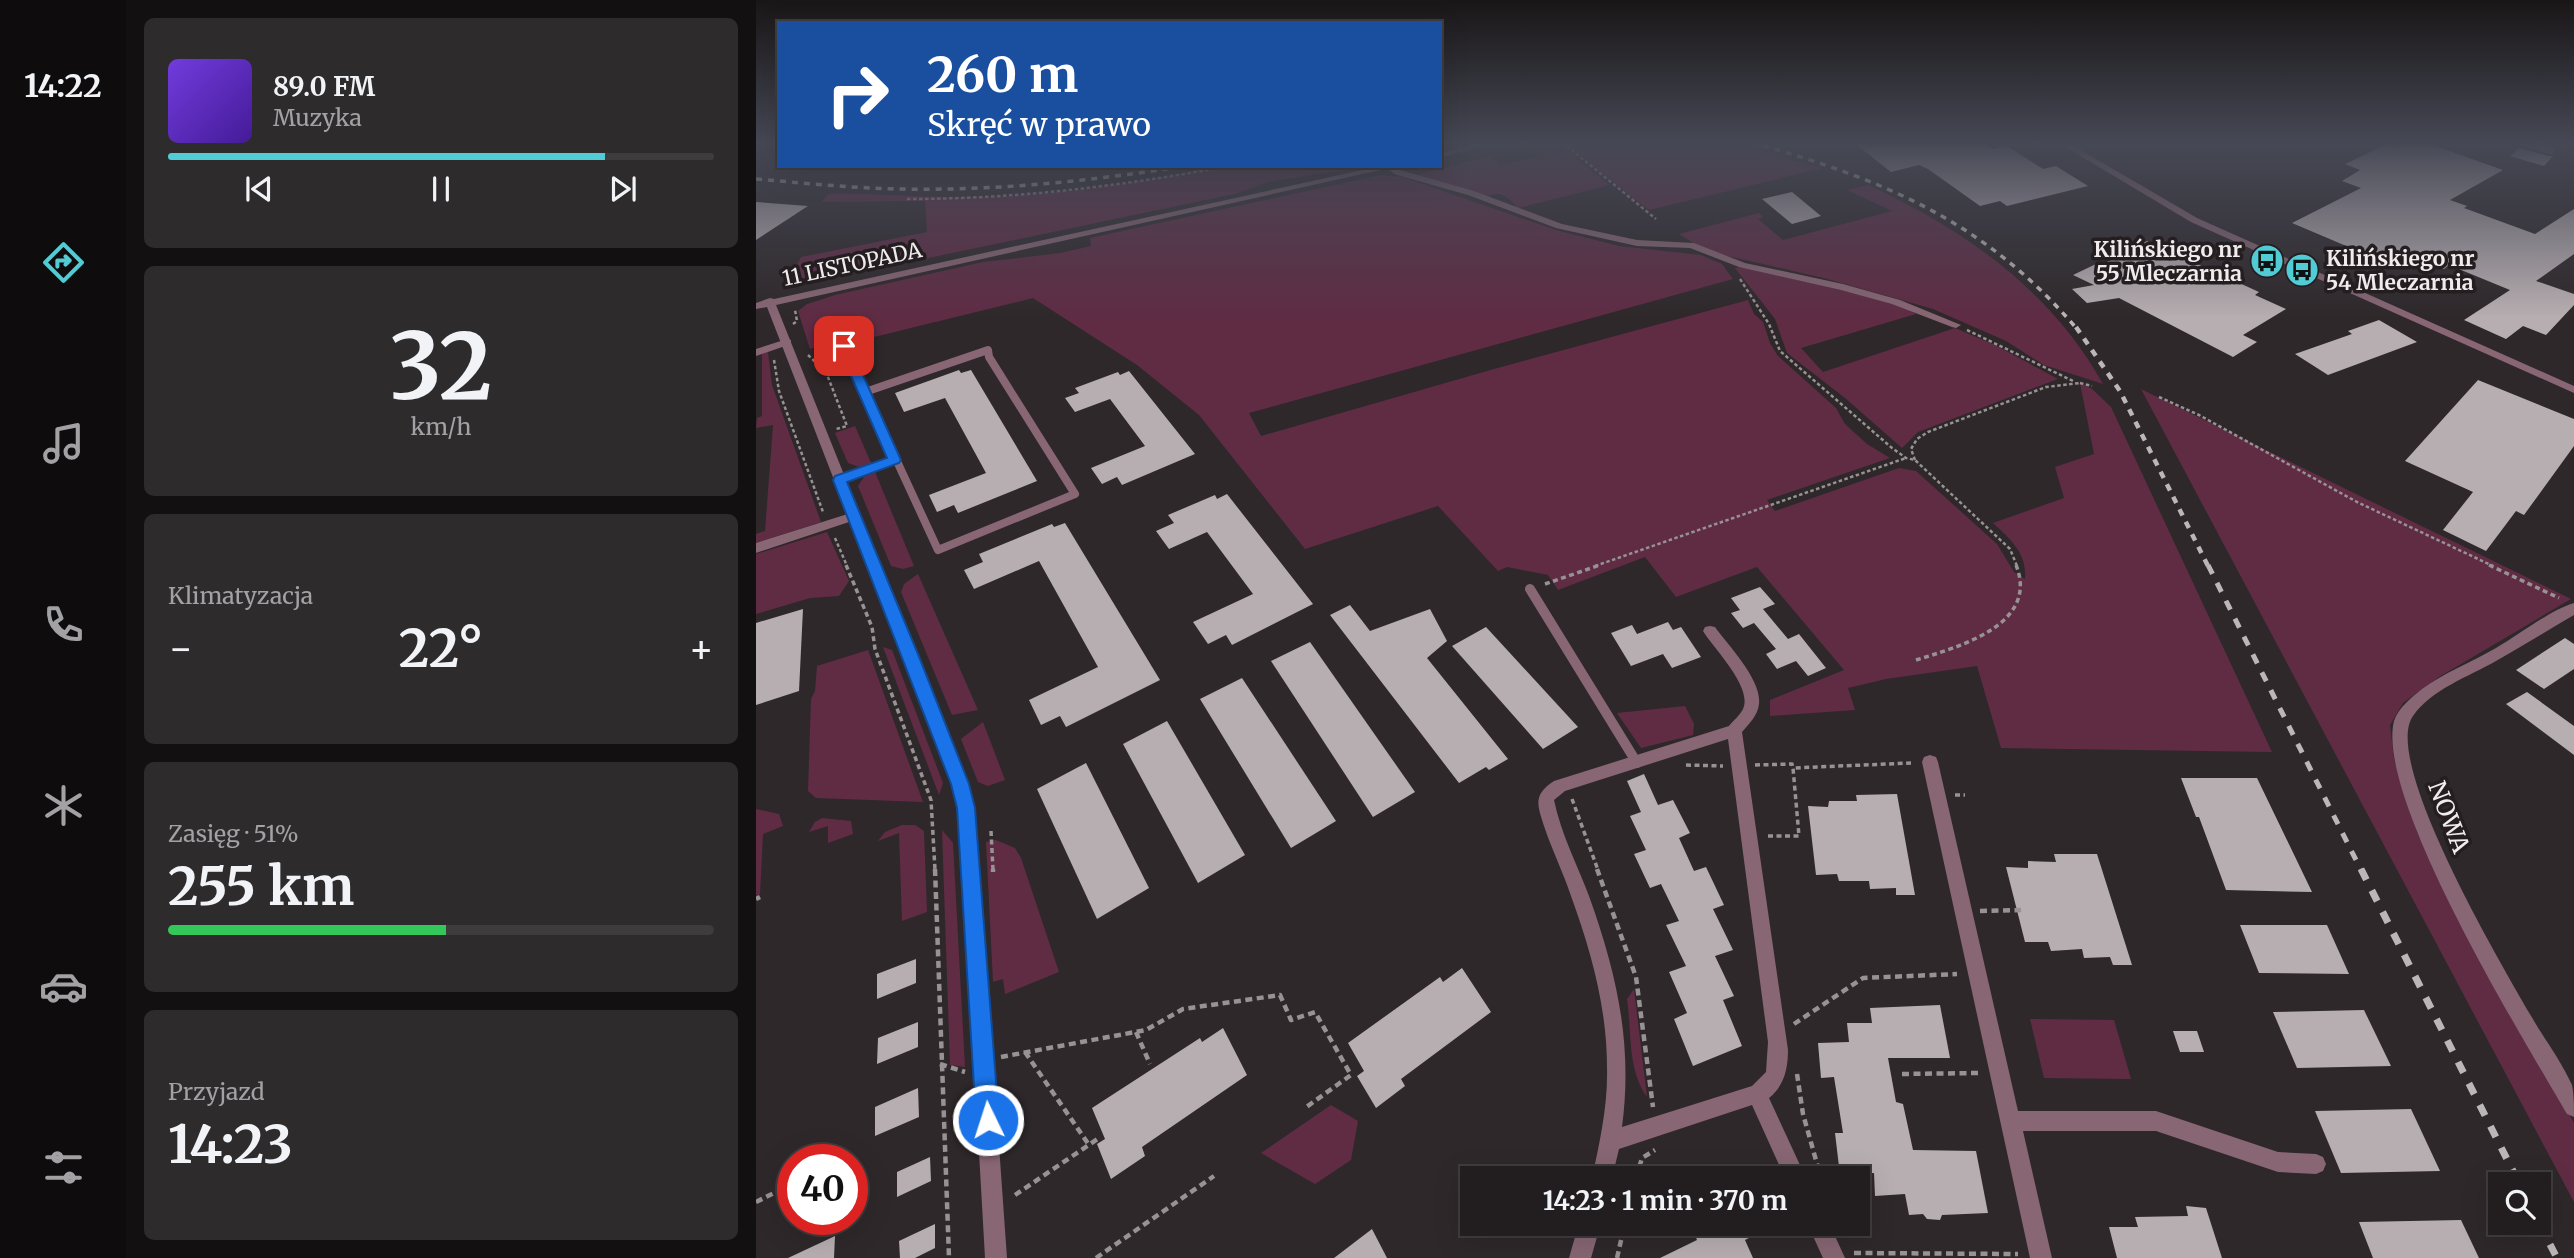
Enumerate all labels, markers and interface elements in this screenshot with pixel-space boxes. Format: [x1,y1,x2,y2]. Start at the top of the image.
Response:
text: 260 m [927,44,1078,105]
icon: right [812,49,903,140]
text: 14:22 [24,66,102,106]
text: 89.0 FM [273,70,375,103]
text: Muzyka [273,103,362,132]
text: Skręć w prawo [927,105,1151,145]
icon: previous [240,170,278,208]
icon: pause [422,170,460,208]
icon: next [604,170,642,208]
street label: 11 LISTOPADA [780,236,924,292]
place label: Kilińskiego nr 55 Mleczarnia [2094,236,2242,287]
icon: directions [39,238,88,287]
bus stop icon: Kilińskiego nr 55 Mleczarnia [2248,242,2286,280]
place label: Kilińskiego nr 54 Mleczarnia [2326,245,2475,296]
bus stop icon: Kilińskiego nr 54 Mleczarnia [2283,251,2321,289]
text: 32 [389,309,493,424]
pin [814,316,874,376]
icon: arrive [825,327,863,365]
text: km/h [411,412,471,441]
icon: music [39,419,88,468]
text: Klimatyzacja [168,581,313,610]
icon: phone [39,600,88,649]
text: 22° [399,616,483,681]
text: − [168,625,193,672]
text: + [689,625,714,672]
street label: NOWA [2421,777,2477,858]
icon: climate [39,781,88,830]
text: Zasięg · 51% [168,819,298,848]
text: 255 km [168,854,354,919]
icon: car [39,962,88,1011]
text: Przyjazd [168,1077,265,1106]
position arrow [951,1083,1025,1157]
text: 14:23 [168,1112,293,1177]
icon: filters [39,1143,88,1192]
speed limit sign: 40 [777,1144,868,1235]
map controls [2488,1172,2551,1235]
button: search [2488,1172,2551,1235]
text: 14:23 · 1 min · 370 m [1543,1184,1787,1217]

